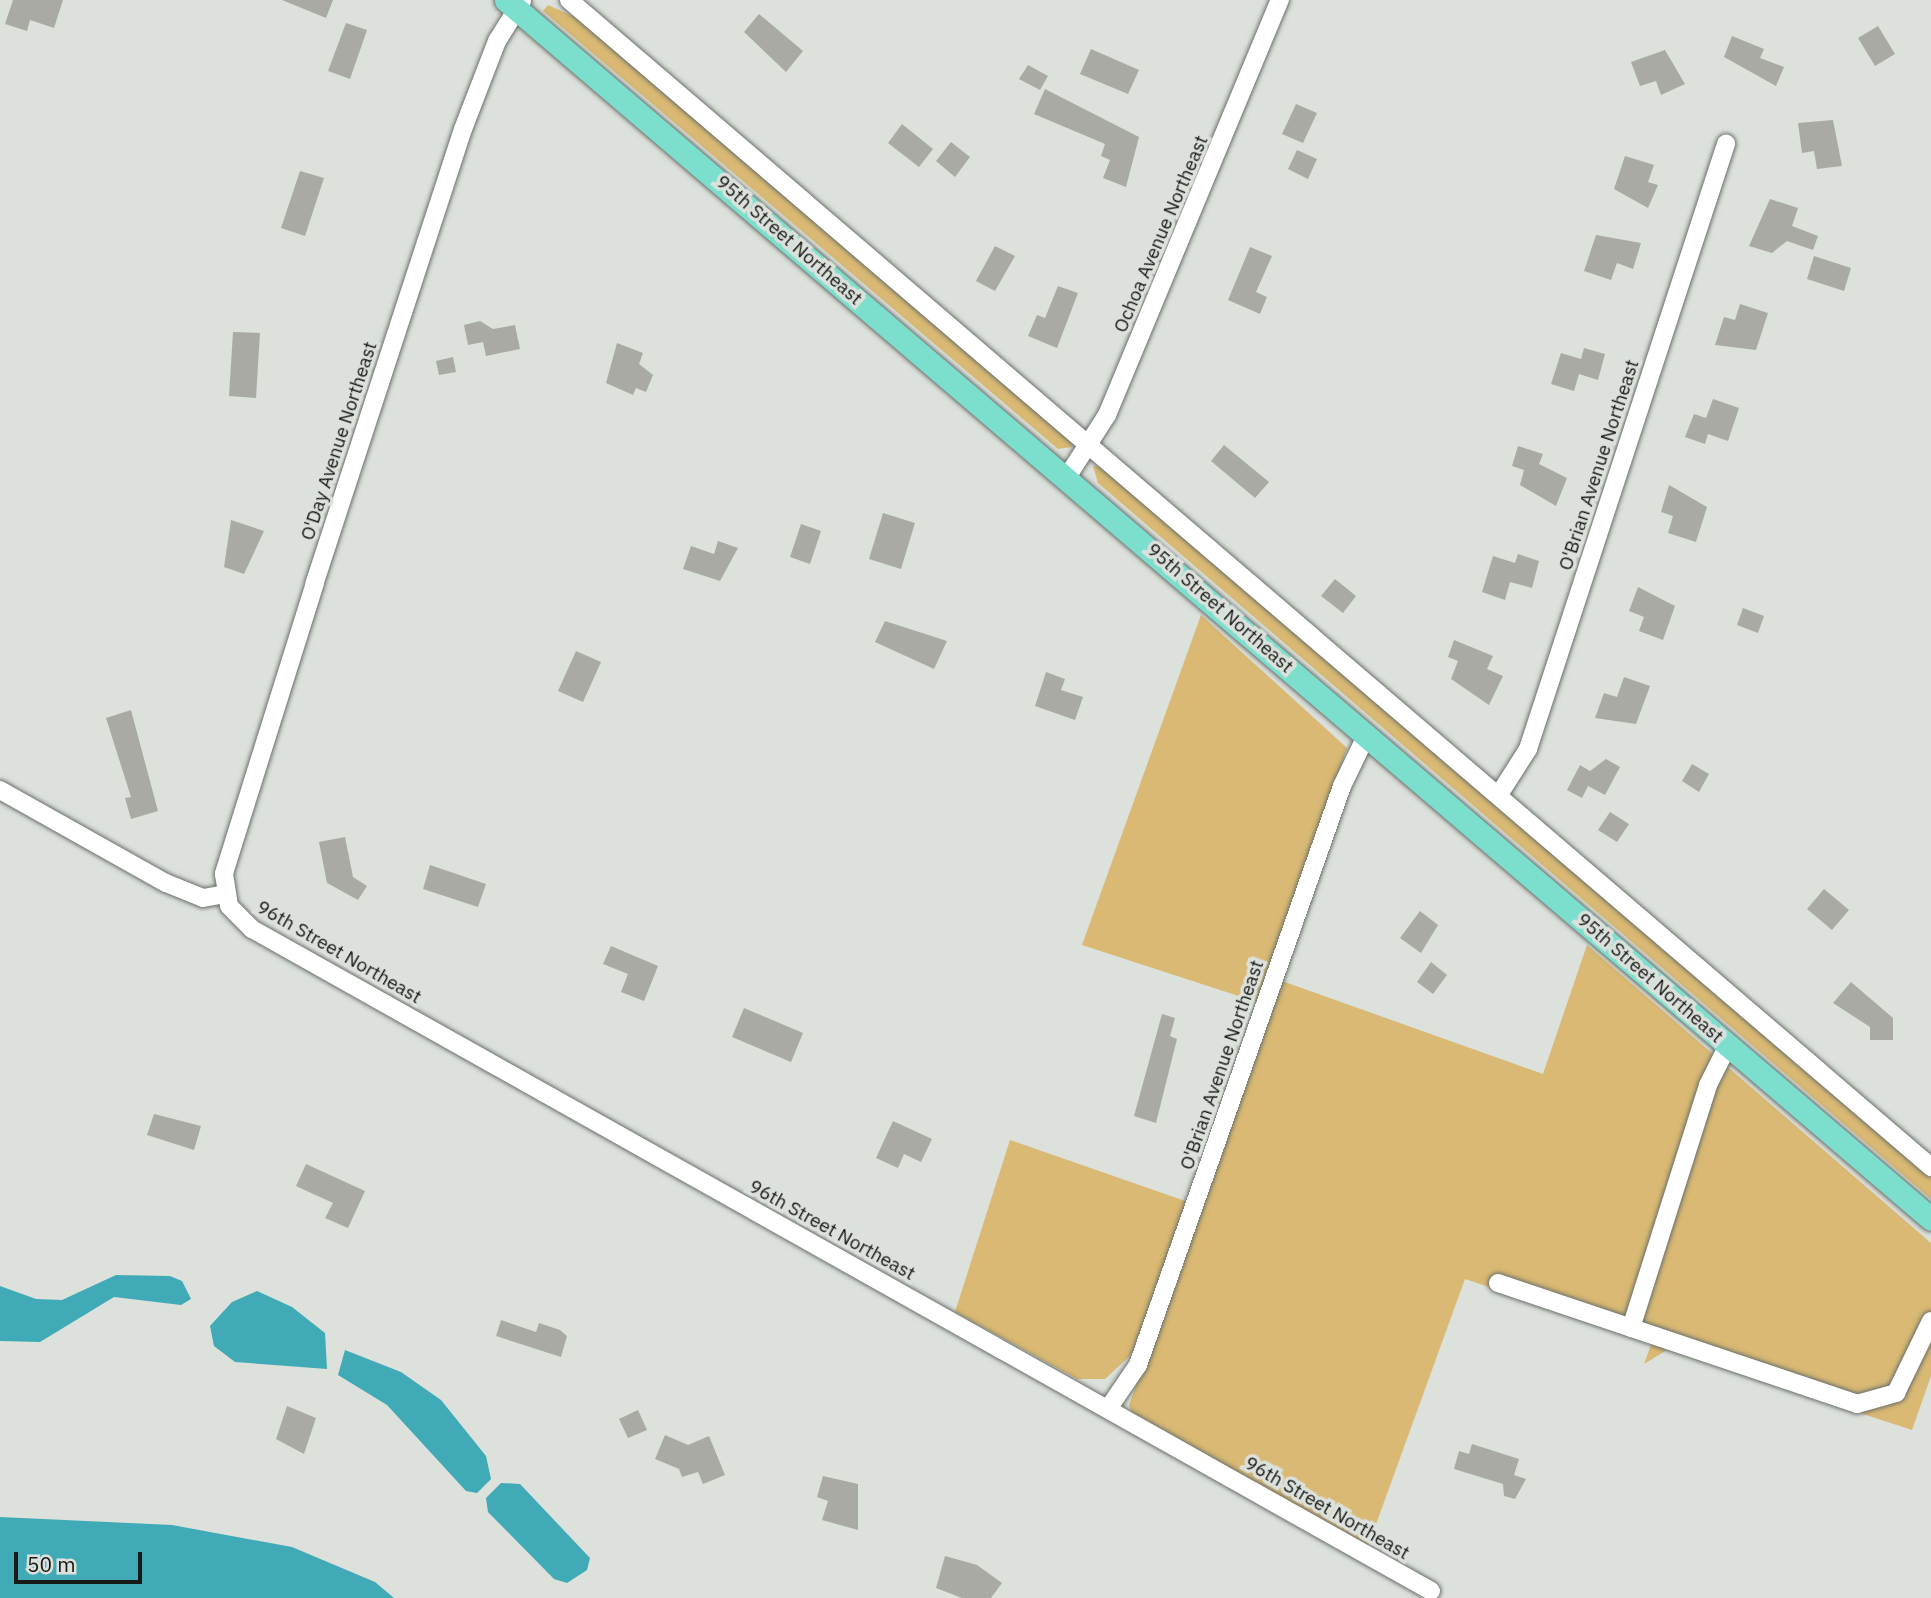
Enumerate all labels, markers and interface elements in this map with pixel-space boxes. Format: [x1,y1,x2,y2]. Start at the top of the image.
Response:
street label: Ochoa Avenue Northeast [1109,132,1213,336]
street label: 95th Street Northeast [711,170,867,310]
street label: O'Day Avenue Northeast [296,339,382,543]
street label: O'Brian Avenue Northeast [1554,357,1644,573]
street label: 95th Street Northeast [1142,538,1298,678]
street label: 96th Street Northeast [253,896,425,1008]
street label: 95th Street Northeast [1572,908,1728,1048]
street label: O'Brian Avenue Northeast [1175,957,1269,1173]
street label: 96th Street Northeast [745,1175,919,1285]
street label: 96th Street Northeast [1241,1452,1413,1564]
scale bar [18,1538,145,1582]
text: 50 m [27,1550,76,1578]

